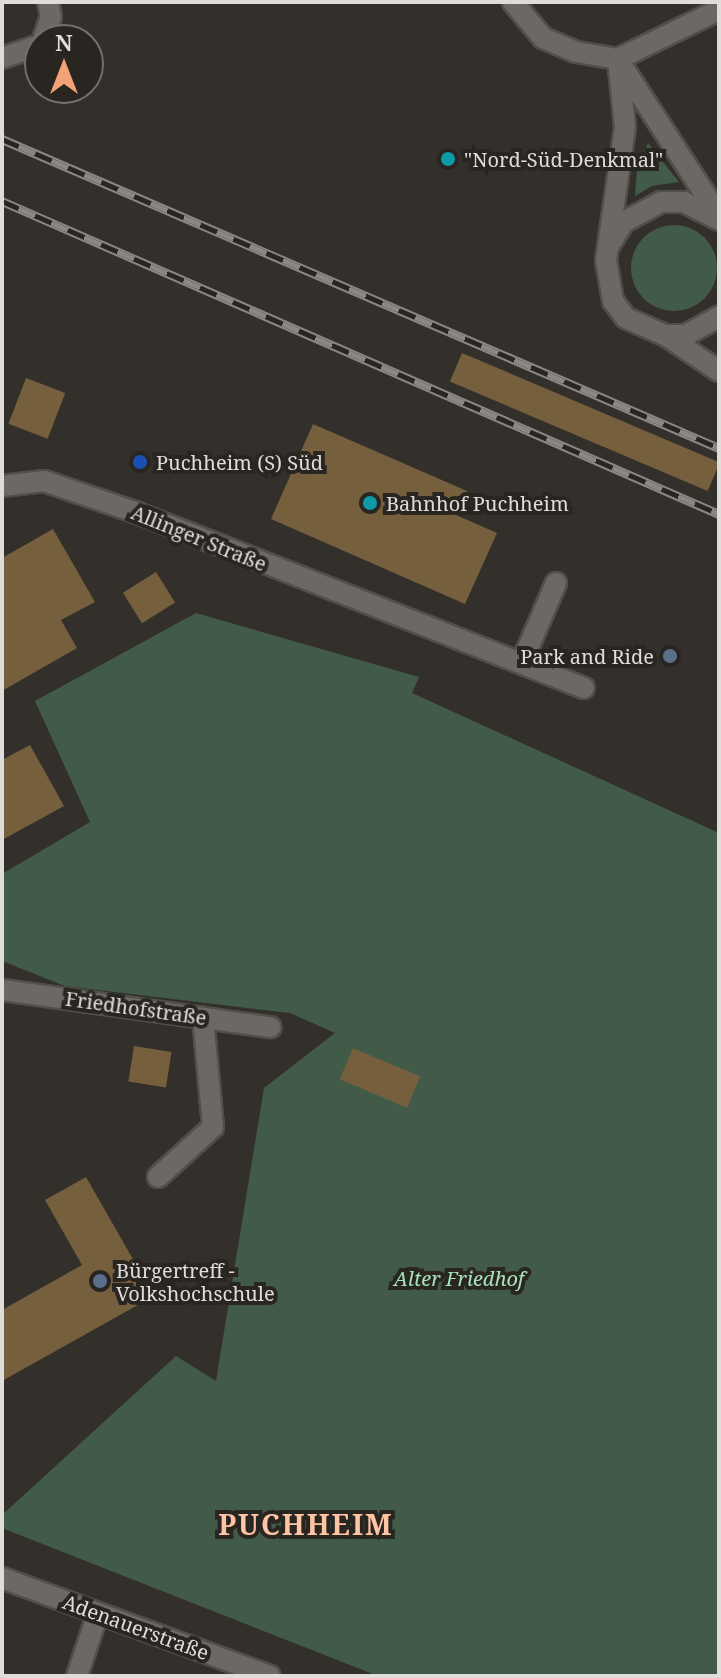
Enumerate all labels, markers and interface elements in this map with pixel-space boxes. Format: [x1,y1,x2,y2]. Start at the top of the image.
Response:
north arrow [24,24,104,104]
text: N [55,27,73,57]
place label: "Nord-Süd-Denkmal" [464,147,663,171]
marker: "Nord-Süd-Denkmal" [439,150,457,168]
place label: Puchheim (S) Süd [156,450,323,474]
marker: Puchheim (S) Süd [131,453,149,471]
place label: Bahnhof Puchheim [386,491,569,515]
marker: Bahnhof Puchheim [361,494,379,512]
street label: Allinger Straße [128,500,270,576]
place label: Park and Ride [520,644,654,668]
marker: Park and Ride [661,647,679,665]
street label: Friedhofstraße [64,986,208,1030]
place label: Bürgertreff - Volkshochschule [116,1258,275,1305]
park label: Alter Friedhof [394,1266,524,1290]
marker: Bürgertreff - Volkshochschule [91,1272,109,1290]
district label: PUCHHEIM [218,1507,394,1541]
street label: Adenauerstraße [60,1589,212,1665]

